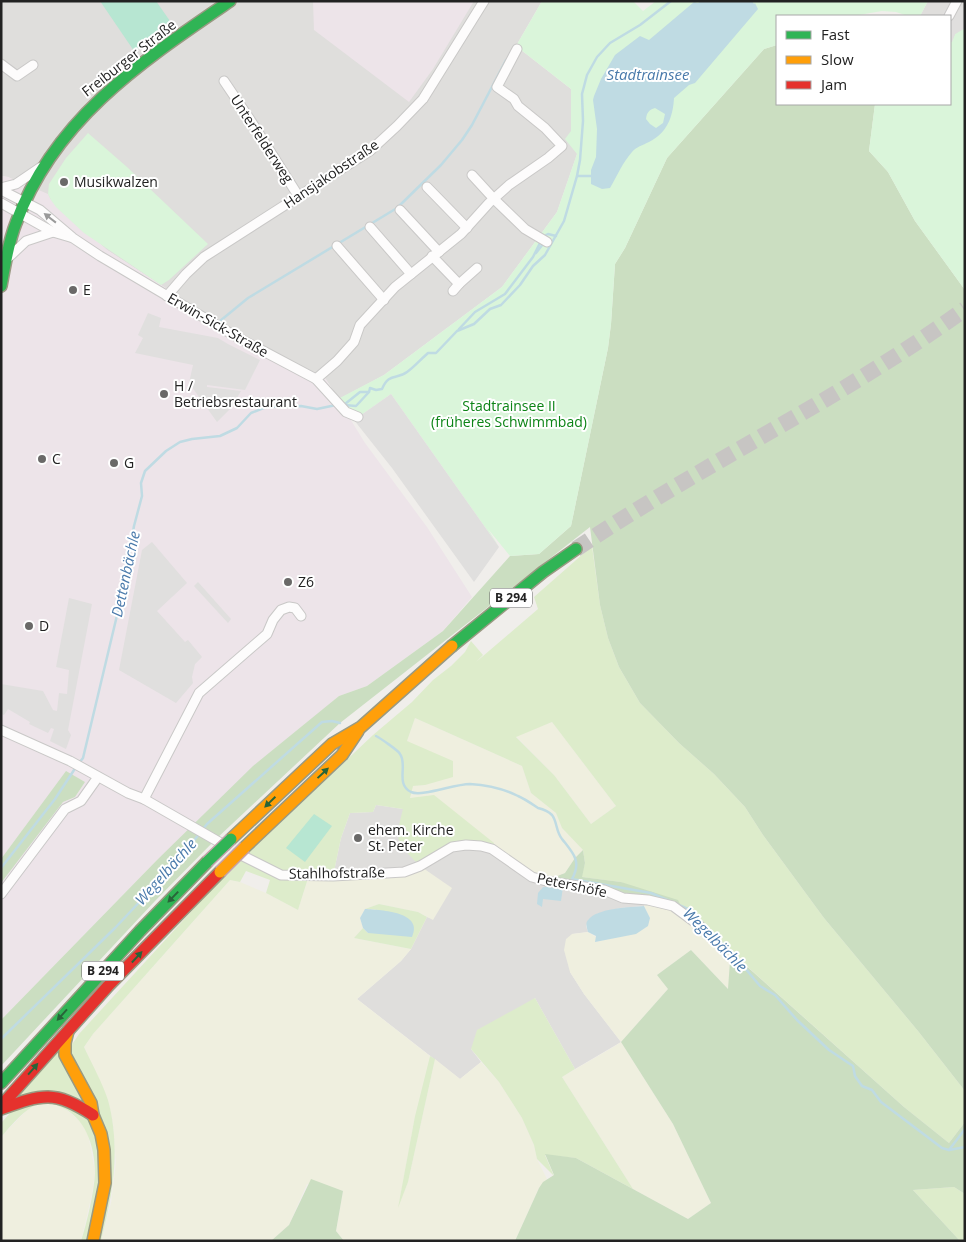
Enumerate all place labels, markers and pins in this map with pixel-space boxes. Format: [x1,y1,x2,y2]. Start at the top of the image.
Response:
place label: Musikwalzen [74,172,158,191]
marker: Musikwalzen [58,176,70,188]
place label: E [83,280,91,299]
marker: E [67,284,79,296]
place label: H / Betriebsrestaurant [174,376,297,411]
marker: H / Betriebsrestaurant [158,388,170,400]
place label: C [52,449,61,468]
marker: C [36,453,48,465]
place label: G [124,453,134,472]
marker: G [108,457,120,469]
place label: Z6 [298,572,314,591]
marker: Z6 [282,576,294,588]
place label: D [39,616,49,635]
marker: D [23,620,35,632]
place label: ehem. Kirche St. Peter [368,820,454,855]
marker: ehem. Kirche St. Peter [352,832,364,844]

